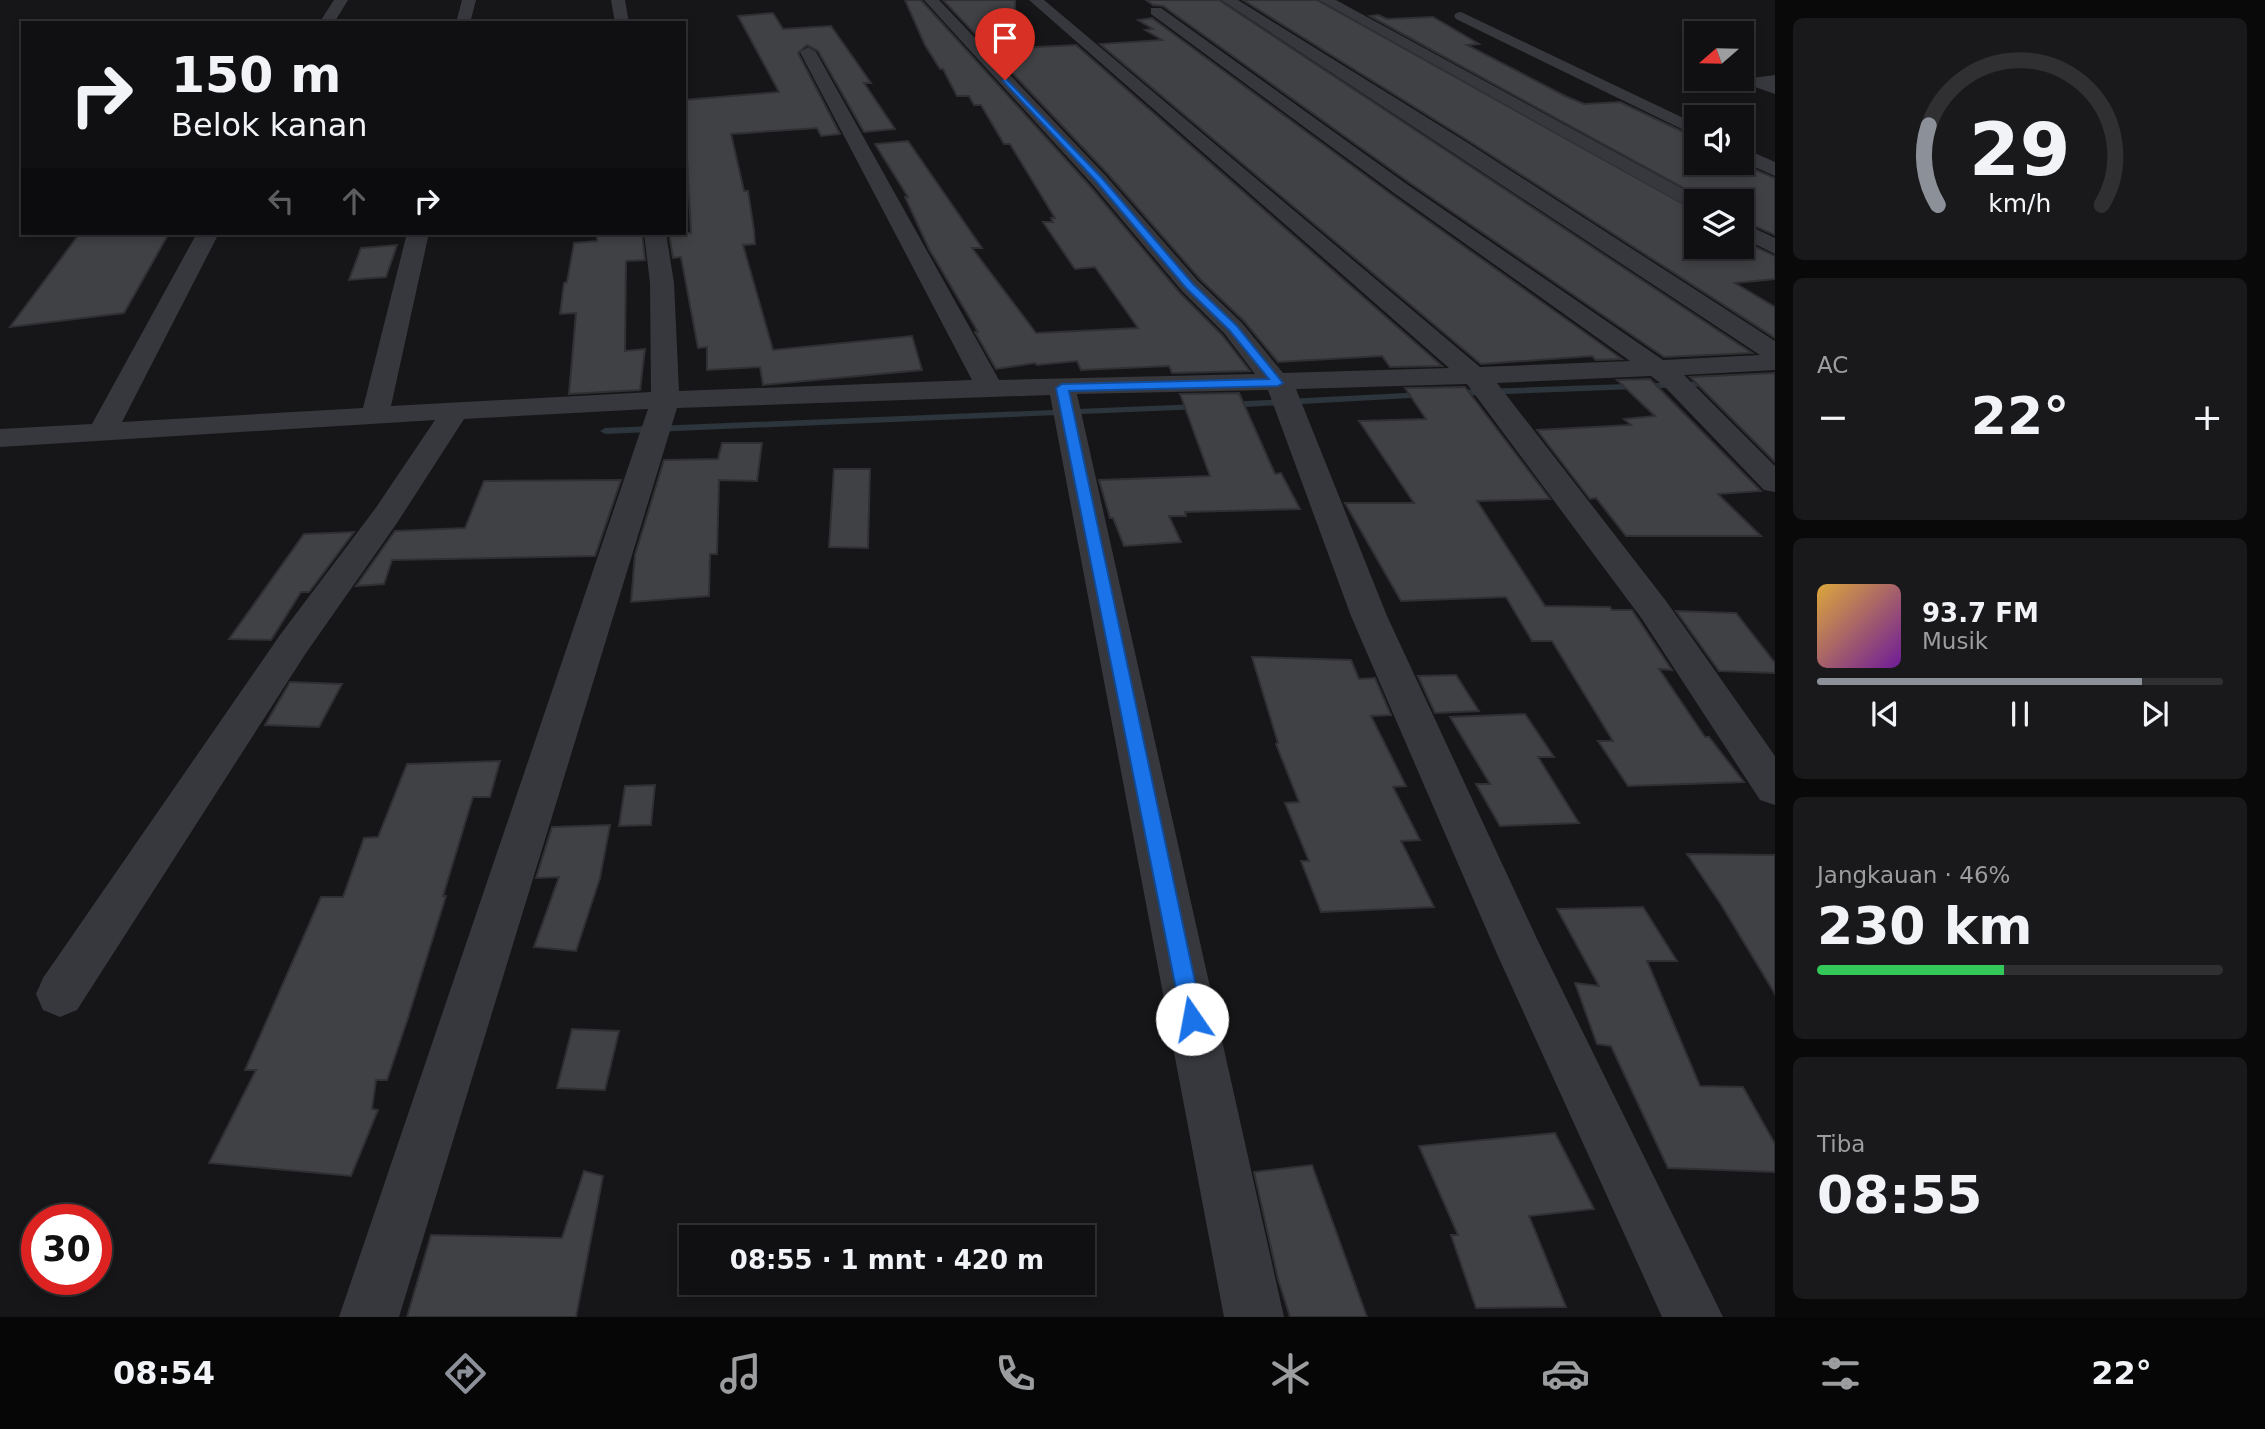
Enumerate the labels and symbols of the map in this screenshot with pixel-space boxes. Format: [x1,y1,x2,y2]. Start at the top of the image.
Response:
pin [975,8,1035,80]
north arrow [1684,21,1754,91]
position arrow [1155,982,1229,1056]
speed limit sign: 30 [21,1204,112,1295]

